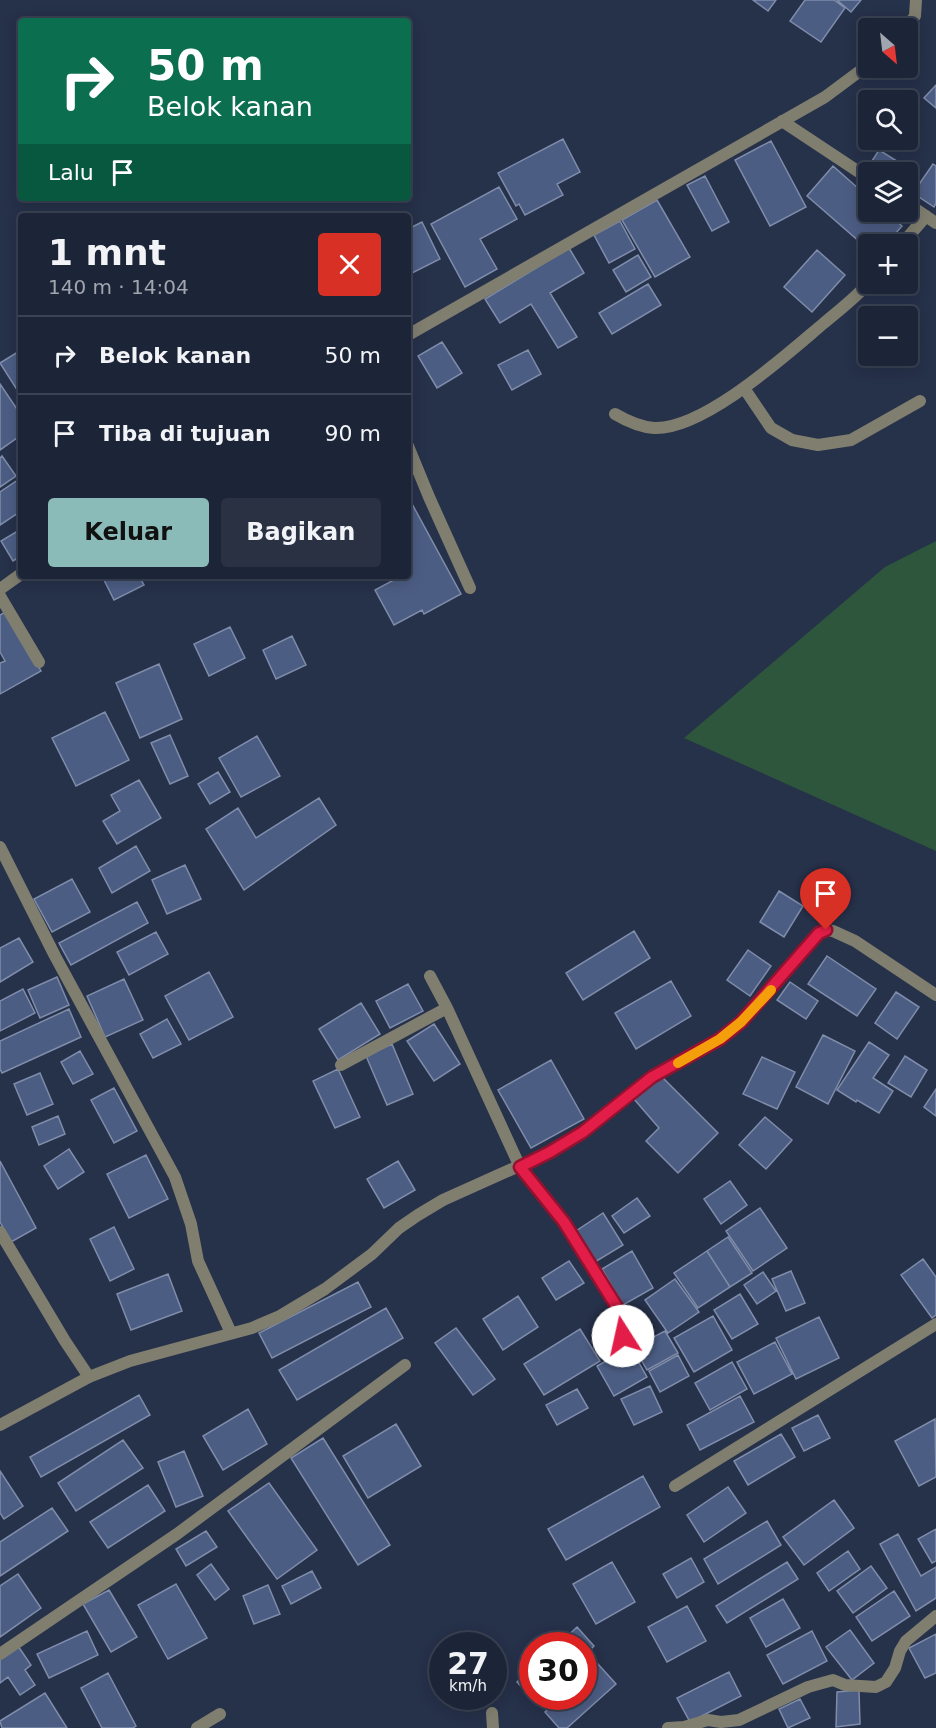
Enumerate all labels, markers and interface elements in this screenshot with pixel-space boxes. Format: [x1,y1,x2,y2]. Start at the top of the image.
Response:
north arrow [858,18,918,78]
map controls [858,18,918,366]
text: 50 m [147,41,264,90]
icon: right [48,42,126,120]
button: search [858,90,918,150]
text: Belok kanan [147,91,313,122]
icon: arrive [106,156,139,189]
text: Lalu [48,160,94,185]
button: layers [858,162,918,222]
text: 1 mnt [48,232,166,273]
button: close [318,233,381,296]
button: + [858,234,918,294]
text: 140 m · 14:04 [48,275,189,299]
button: − [858,306,918,366]
icon: right [48,339,81,372]
text: Belok kanan [99,343,251,368]
text: 50 m [325,343,381,368]
icon: arrive [48,417,81,450]
text: Tiba di tujuan [99,421,271,446]
text: 90 m [325,421,381,446]
button: Keluar [48,498,209,567]
button: Bagikan [221,498,381,567]
pin [800,868,851,930]
icon: arrive [809,877,842,910]
position arrow [591,1304,655,1368]
speed limit sign: 30 [519,1632,597,1710]
text: 27 [447,1646,489,1681]
text: km/h [449,1677,487,1695]

